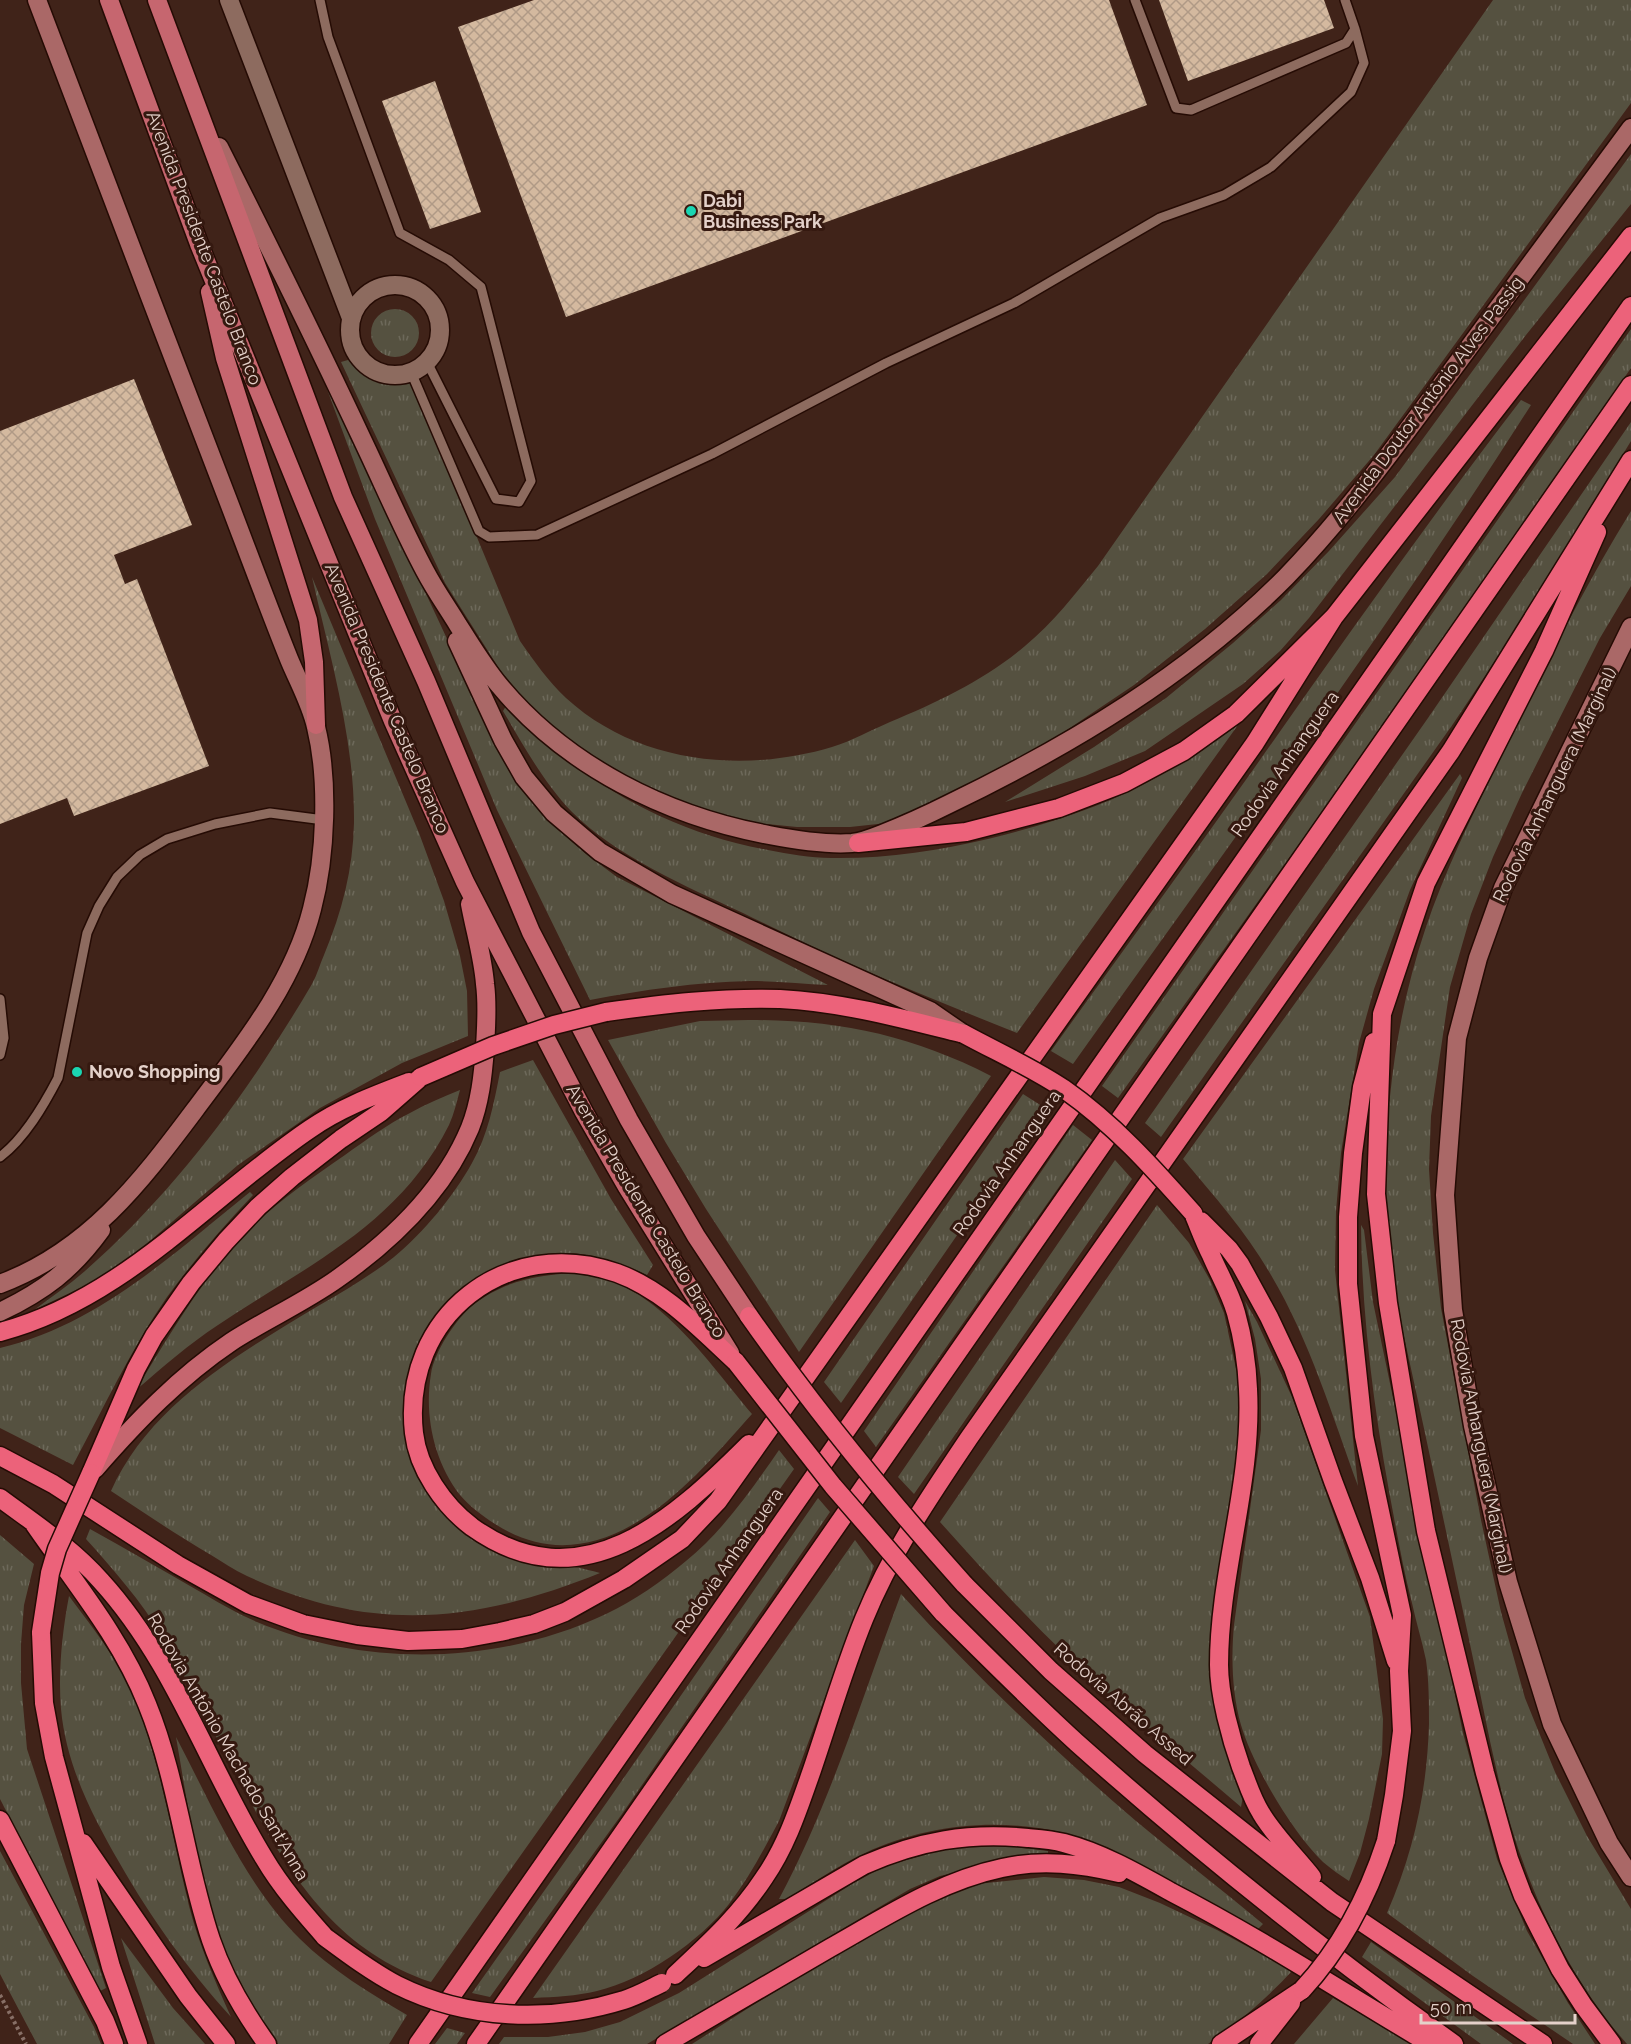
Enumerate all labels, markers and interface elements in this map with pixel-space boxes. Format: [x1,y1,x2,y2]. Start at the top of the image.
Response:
street label: Avenida Presidente Castelo Branco [142,108,267,388]
place label: Dabi Business Park [703,190,823,232]
marker: Dabi Business Park [684,204,698,218]
street label: Avenida Doutor Antônio Alves Passig [1328,272,1527,527]
street label: Avenida Presidente Castelo Branco [321,559,454,836]
street label: Rodovia Anhanguera (Marginal) [1488,664,1621,906]
street label: Rodovia Anhanguera [1226,687,1343,841]
place label: Novo Shopping [89,1061,220,1082]
marker: Novo Shopping [70,1065,84,1079]
street label: Avenida Presidente Castelo Branco [562,1080,731,1341]
street label: Rodovia Anhanguera [948,1086,1065,1240]
street label: Rodovia Anhanguera (Marginal) [1446,1317,1517,1575]
street label: Rodovia Anhanguera [670,1484,787,1638]
street label: Rodovia Antônio Machado Sant'Anna [143,1610,314,1884]
street label: Rodovia Abrão Assed [1050,1638,1197,1769]
scale bar [1421,1987,1576,2025]
text: 50 m [1430,1997,1472,2018]

